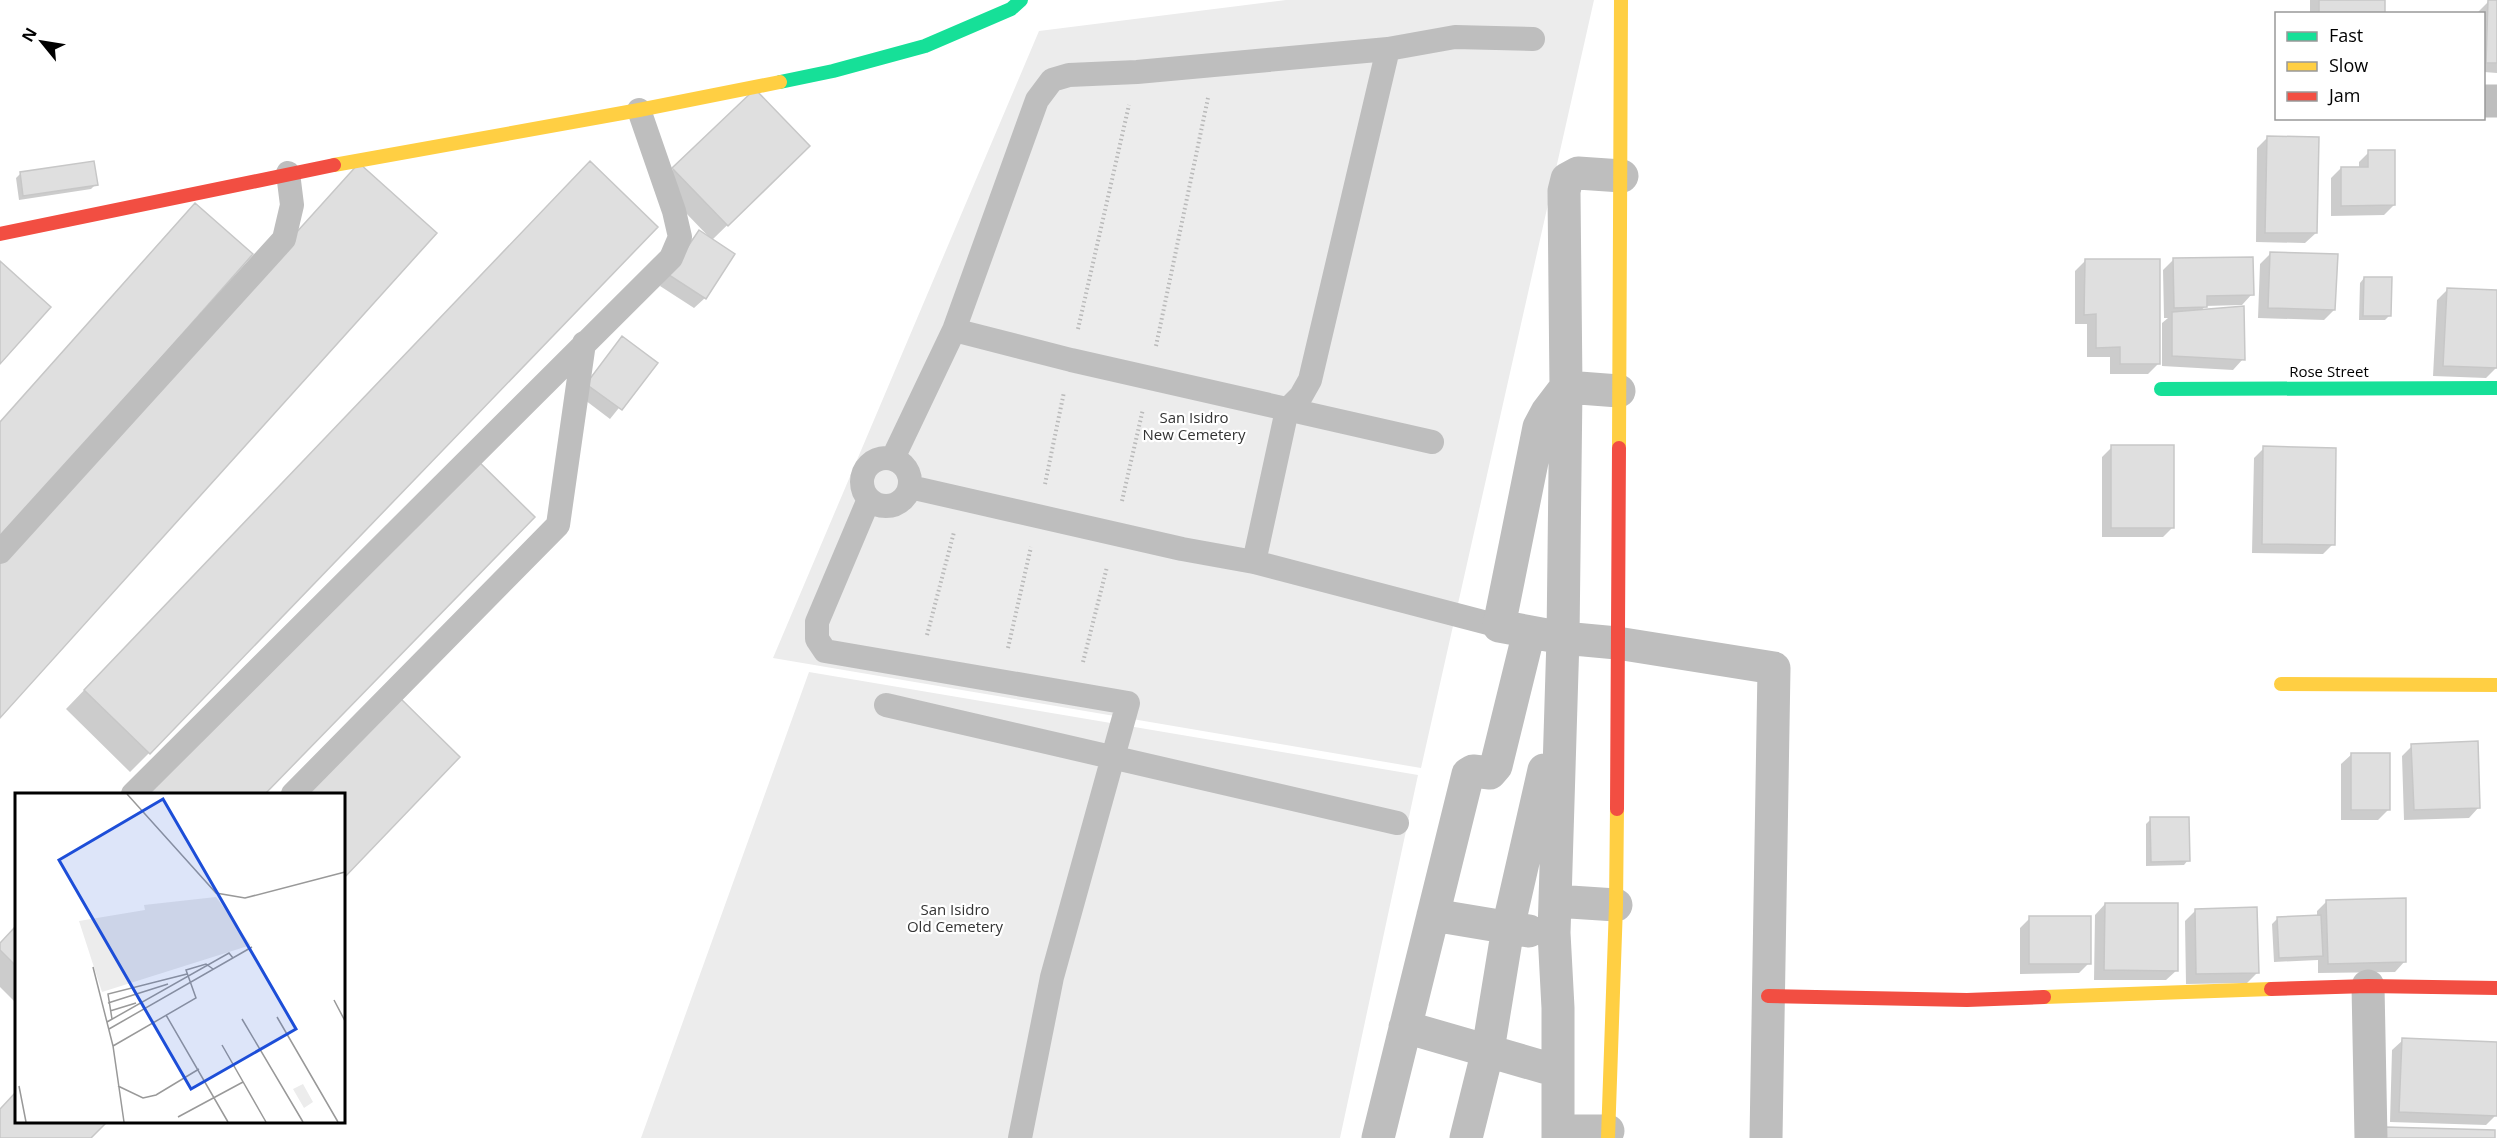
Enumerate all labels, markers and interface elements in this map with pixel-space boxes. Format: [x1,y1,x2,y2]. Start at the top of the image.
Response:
north arrow [12,12,72,72]
legend [2275,12,2485,120]
text: N [16,23,42,46]
text: Fast [2329,23,2363,47]
text: Slow [2329,53,2368,77]
text: Jam [2327,83,2361,107]
street label: Rose Street [2289,361,2369,381]
park label: San Isidro New Cemetery [1143,407,1246,444]
inset map [15,793,345,1123]
park label: San Isidro Old Cemetery [907,899,1004,936]

